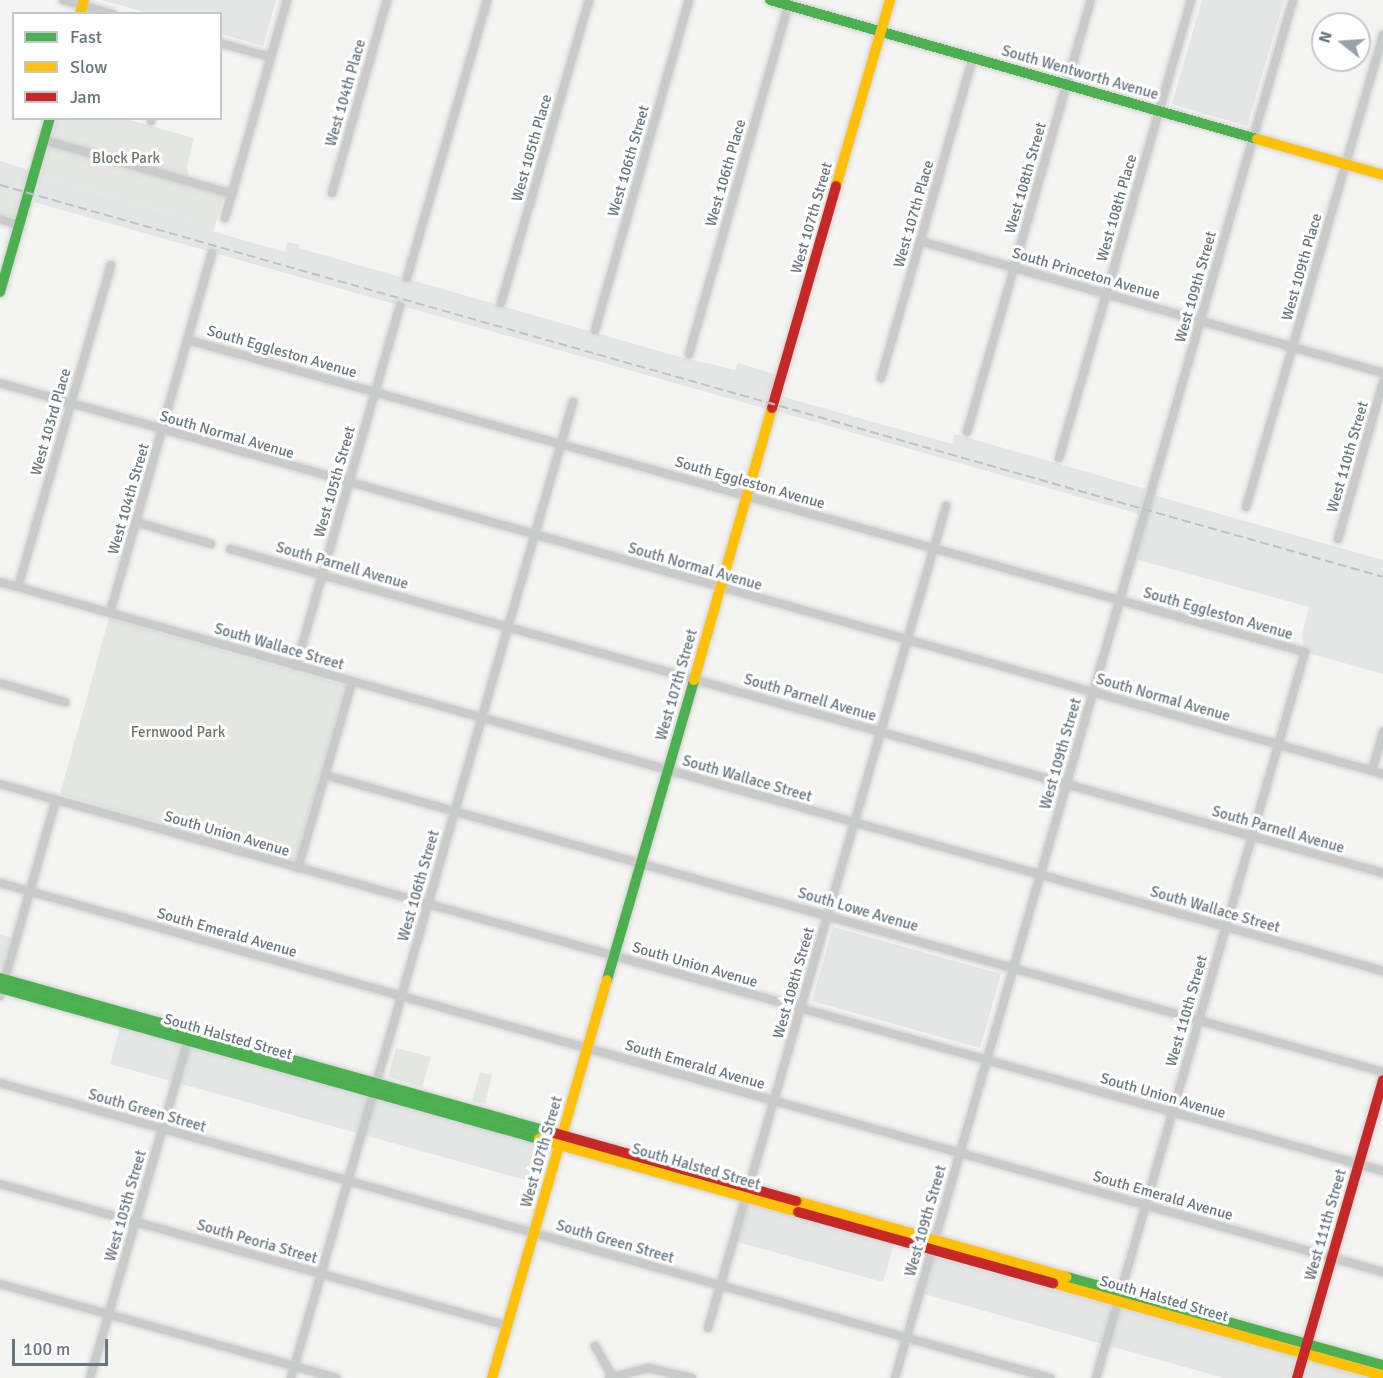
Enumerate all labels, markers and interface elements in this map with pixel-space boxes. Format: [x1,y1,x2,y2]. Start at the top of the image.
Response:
legend [12,12,222,120]
north arrow [1311,12,1371,72]
text: Fast [70,26,102,48]
text: N [1315,29,1337,46]
street label: West 104th Place [322,37,370,149]
street label: South Wentworth Avenue [1000,42,1160,104]
text: Slow [70,56,107,78]
text: Jam [70,86,101,108]
street label: West 105th Place [508,92,556,204]
street label: West 106th Street [605,103,653,219]
street label: West 106th Place [702,117,750,229]
street label: West 108th Street [1002,120,1050,236]
park label: Block Park [92,150,160,168]
street label: West 108th Place [1093,152,1141,264]
street label: West 107th Place [890,158,938,270]
street label: West 107th Street [788,160,836,276]
street label: West 109th Place [1278,211,1326,323]
street label: West 109th Street [1172,229,1220,345]
street label: South Princeton Avenue [1010,244,1162,304]
street label: South Eggleston Avenue [205,322,359,382]
street label: West 103rd Place [27,366,75,478]
street label: West 110th Street [1324,399,1372,515]
street label: South Normal Avenue [158,407,296,463]
street label: West 105th Street [311,424,359,540]
street label: West 104th Street [105,441,153,557]
street label: South Eggleston Avenue [673,453,827,513]
street label: South Parnell Avenue [274,538,410,594]
street label: South Normal Avenue [626,539,764,595]
street label: South Eggleston Avenue [1141,584,1295,644]
street label: South Wallace Street [212,620,346,674]
street label: West 107th Street [653,627,701,743]
street label: South Parnell Avenue [742,670,878,726]
street label: South Normal Avenue [1094,670,1232,726]
street label: West 109th Street [1037,696,1085,812]
park label: Fernwood Park [131,724,225,742]
street label: South Wallace Street [680,752,814,806]
street label: South Parnell Avenue [1210,802,1346,858]
street label: South Union Avenue [162,807,292,861]
street label: West 106th Street [395,828,443,944]
street label: South Wallace Street [1148,883,1282,937]
street label: South Lowe Avenue [796,884,920,936]
street label: South Emerald Avenue [155,904,299,962]
street label: West 108th Street [770,925,818,1041]
street label: South Union Avenue [630,938,760,992]
street label: West 110th Street [1163,953,1211,1069]
street label: South Halsted Street [162,1010,294,1064]
street label: South Emerald Avenue [623,1036,767,1094]
street label: South Union Avenue [1098,1069,1228,1123]
street label: South Green Street [86,1086,208,1136]
street label: West 107th Street [518,1094,566,1210]
street label: South Halsted Street [630,1140,762,1194]
street label: West 105th Street [102,1148,150,1264]
street label: West 109th Street [902,1163,950,1279]
street label: South Emerald Avenue [1091,1167,1235,1225]
street label: West 111th Street [1302,1167,1350,1283]
street label: South Peoria Street [195,1216,319,1268]
street label: South Green Street [554,1217,676,1267]
street label: South Halsted Street [1098,1272,1230,1326]
scale bar [15,1327,111,1365]
text: 100 m [23,1338,70,1360]

